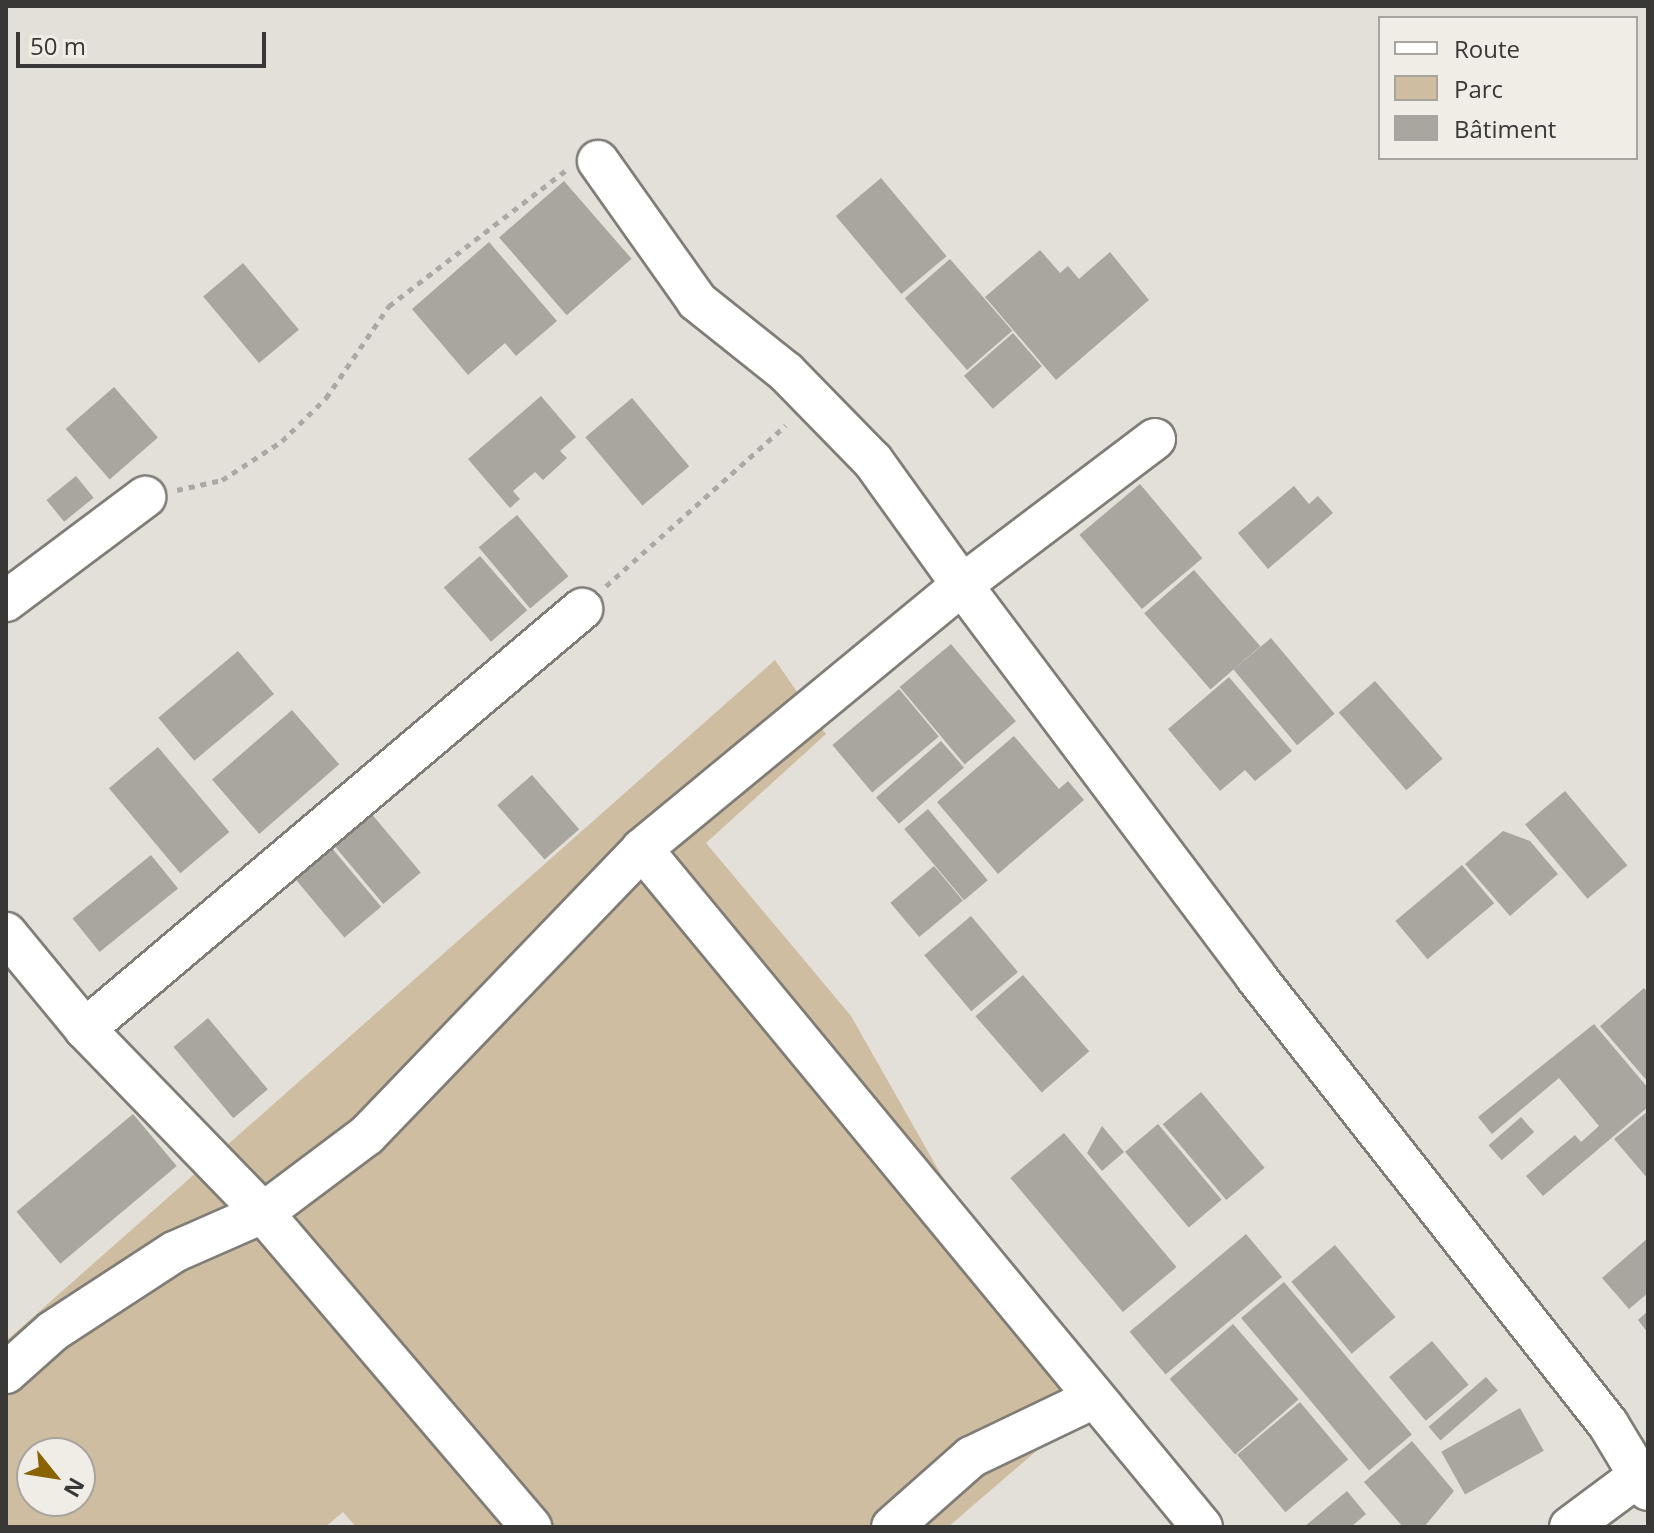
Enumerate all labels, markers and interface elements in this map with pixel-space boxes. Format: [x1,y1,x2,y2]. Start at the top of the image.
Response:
scale bar [20,16,270,66]
legend [1378,16,1638,160]
text: 50 m [30,29,86,62]
text: Route [1454,32,1520,65]
text: Parc [1454,72,1503,105]
text: Bâtiment [1454,112,1556,145]
north arrow [16,1437,96,1517]
text: N [58,1473,93,1503]

